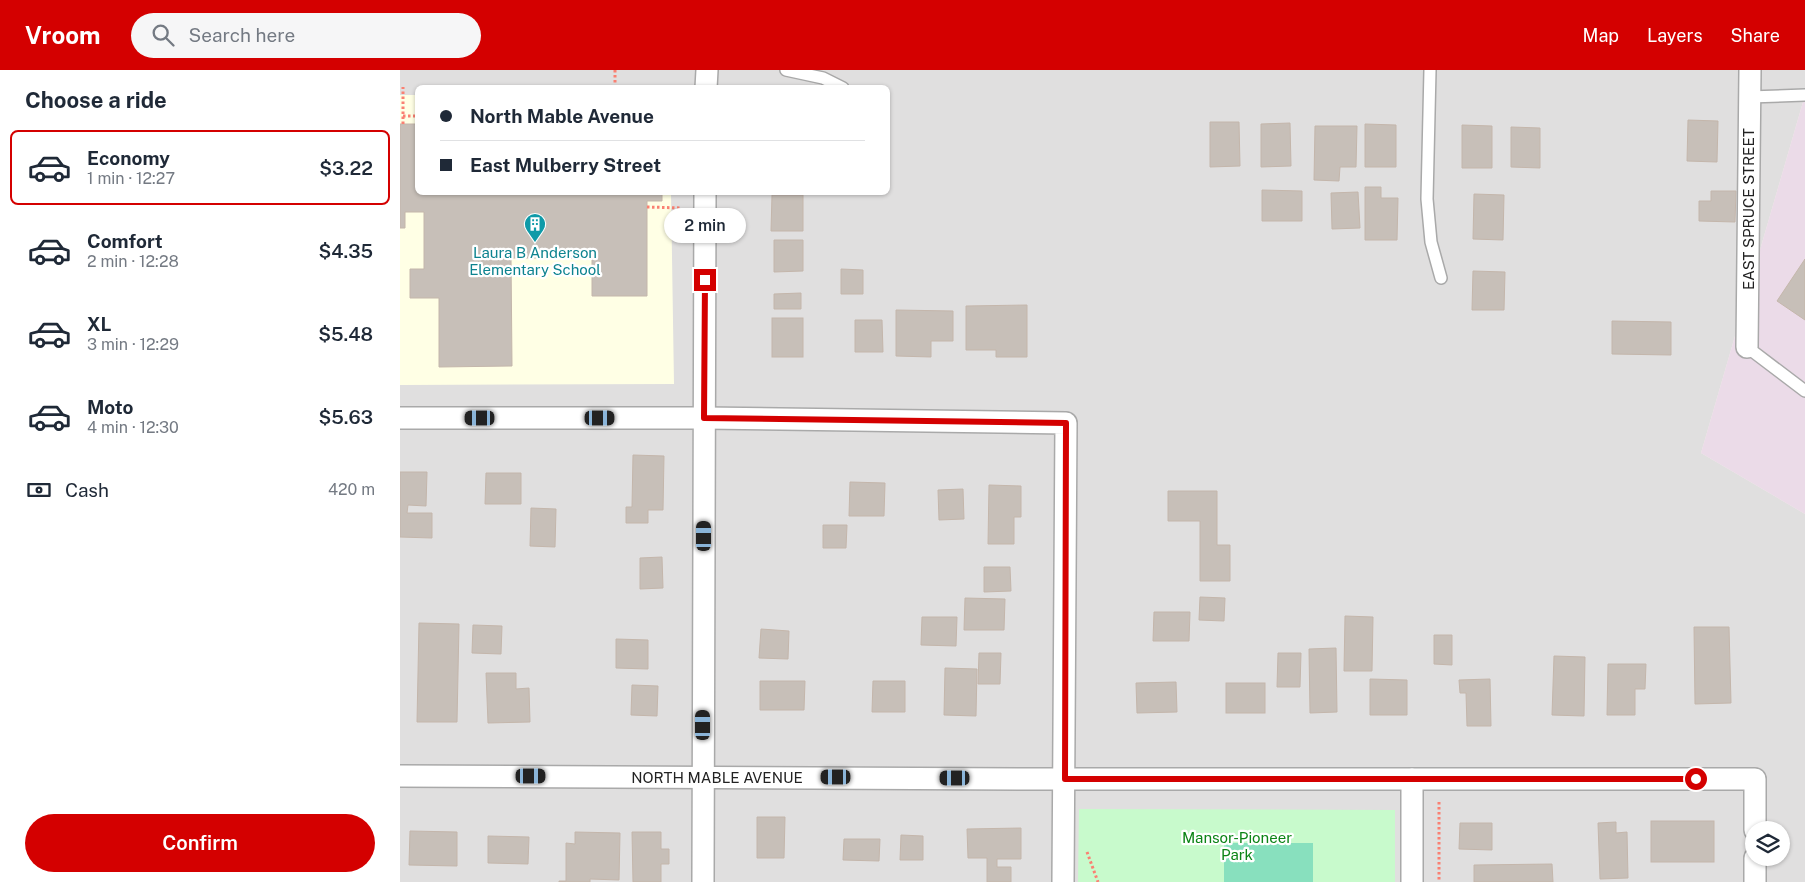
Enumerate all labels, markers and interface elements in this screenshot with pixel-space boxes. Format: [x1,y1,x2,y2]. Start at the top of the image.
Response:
search box [131,13,481,58]
text: Vroom [25,21,101,49]
icon: search [149,21,177,49]
text: Search here [189,24,295,46]
text: Map [1583,25,1619,46]
text: Layers [1647,25,1703,46]
text: Share [1731,25,1780,46]
text: Choose a ride [25,87,167,113]
text: North Mable Avenue [470,105,654,127]
street label: EAST SPRUCE STREET [1740,128,1757,290]
icon: car [27,145,72,190]
text: Economy [87,147,170,169]
text: East Mulberry Street [470,154,661,176]
text: $3.22 [319,157,373,179]
text: 1 min · 12:27 [87,169,175,188]
callout: 2 min [664,208,746,242]
building icon: Laura B Anderson Elementary School [523,212,547,243]
text: 2 min [684,216,726,235]
icon: car [27,228,72,273]
text: Comfort [87,230,163,252]
text: $4.35 [318,240,373,262]
place label: Laura B Anderson Elementary School [469,244,601,278]
text: 2 min · 12:28 [87,252,179,271]
route end [694,269,716,291]
icon: car [27,311,72,356]
text: XL [87,313,112,335]
text: $5.48 [318,323,373,345]
text: 3 min · 12:29 [87,335,179,354]
icon: car [27,394,72,439]
text: Moto [87,396,133,418]
text: $5.63 [319,406,373,428]
car [465,411,495,426]
car [585,411,615,426]
text: 4 min · 12:30 [87,418,179,437]
icon: cash [25,476,53,504]
text: Cash [65,479,109,501]
text: 420 m [328,480,375,499]
car [696,521,711,551]
car [695,710,710,740]
route start [1685,768,1707,790]
car [516,769,546,784]
street label: NORTH MABLE AVENUE [631,769,803,786]
car [821,770,851,785]
car [940,771,970,786]
button: Confirm [25,814,375,872]
map controls [1745,821,1790,866]
button: layers [1745,821,1790,866]
park label: Mansor-Pioneer Park [1182,829,1292,863]

